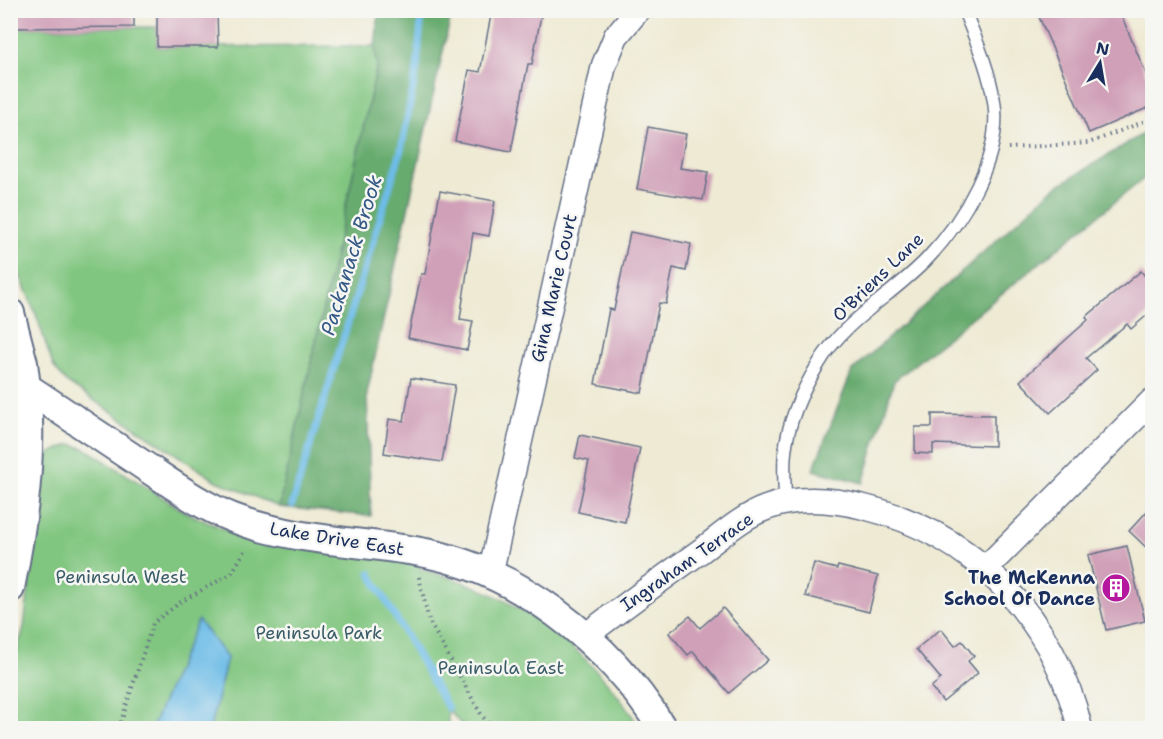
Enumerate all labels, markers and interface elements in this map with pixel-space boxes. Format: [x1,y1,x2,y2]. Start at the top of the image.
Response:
north arrow [1070,33,1130,93]
text: N [1095,37,1111,60]
water label: Packanack Brook [314,171,388,338]
street label: Gina Marie Court [525,211,583,365]
street label: O'Briens Lane [827,227,929,327]
street label: Ingraham Terrace [616,507,758,617]
street label: Lake Drive East [268,517,406,561]
park label: Peninsula West [55,565,187,589]
place label: The McKenna School Of Dance [944,566,1096,611]
building icon: The McKenna School Of Dance [1100,572,1132,604]
park label: Peninsula Park [256,621,382,645]
park label: Peninsula East [438,656,564,680]

